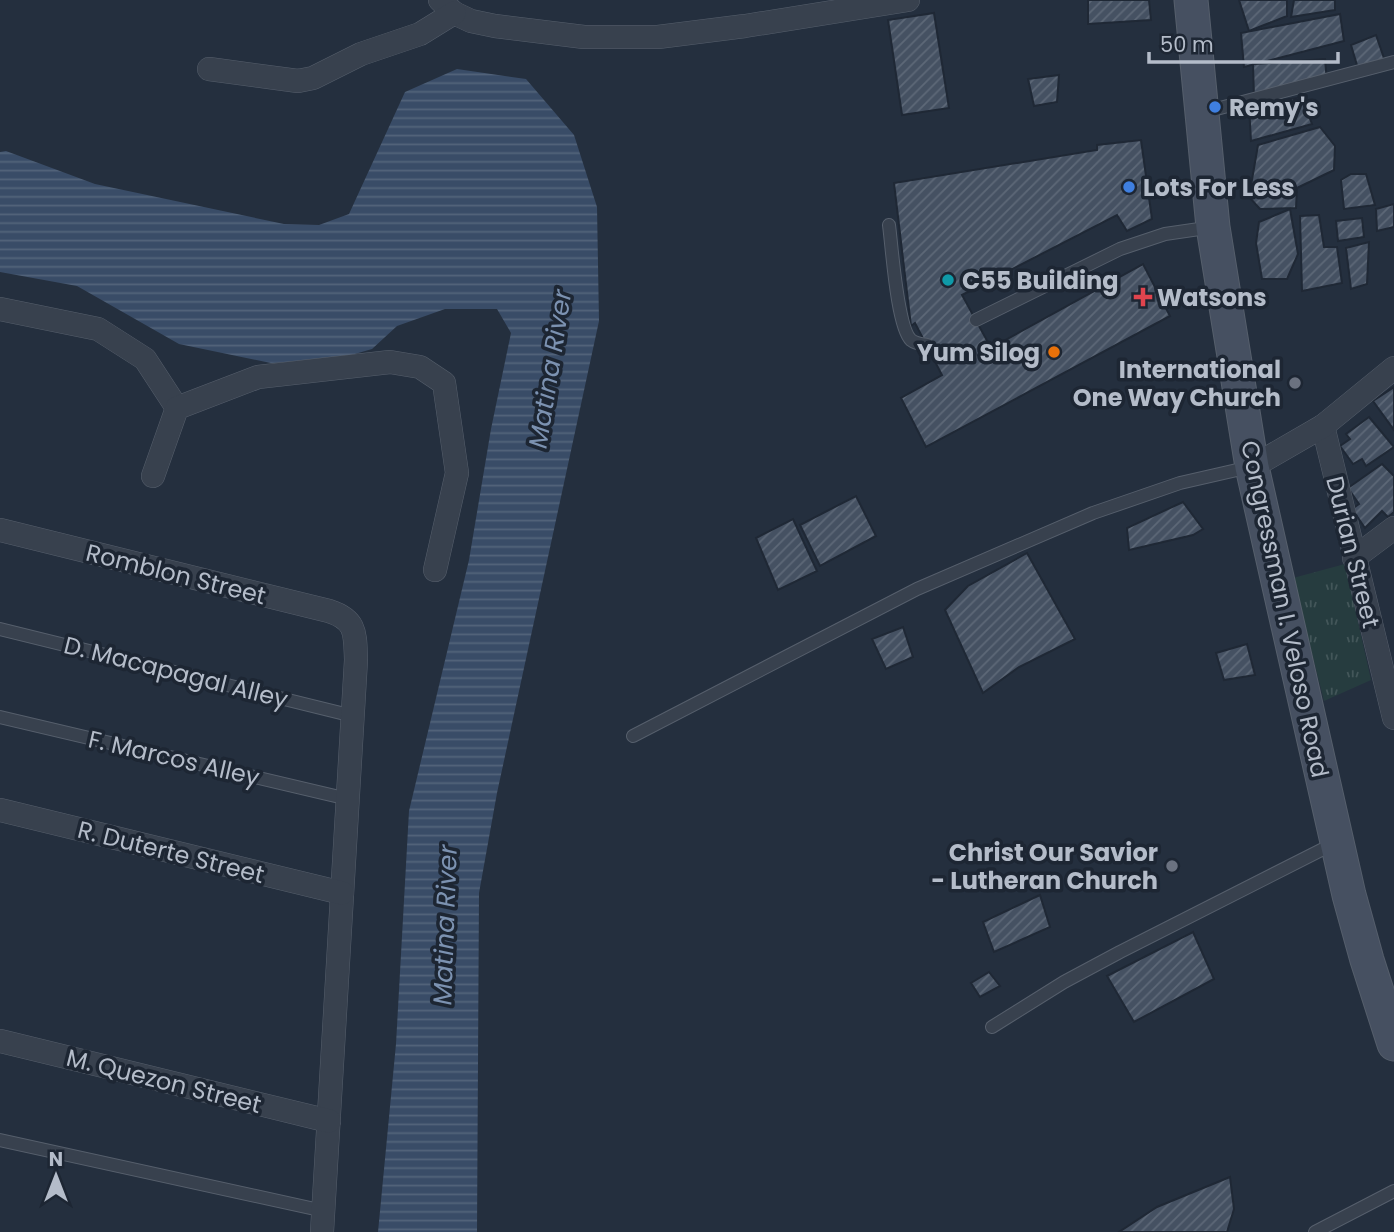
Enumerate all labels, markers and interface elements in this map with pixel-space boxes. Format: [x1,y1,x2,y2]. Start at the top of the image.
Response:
scale bar [1149,21,1338,65]
text: 50 m [1160,30,1214,59]
place label: Remy's [1229,91,1319,124]
marker: Remy's [1207,99,1223,115]
place label: Lots For Less [1143,171,1295,204]
marker: Lots For Less [1121,179,1137,195]
place label: C55 Building [962,264,1119,297]
marker: C55 Building [940,272,956,288]
place label: Watsons [1157,281,1267,314]
water label: Matina River [520,286,581,451]
marker: Watsons [1135,289,1151,305]
place label: Yum Silog [917,336,1040,369]
marker: Yum Silog [1046,344,1062,360]
place label: International One Way Church [1073,353,1281,414]
marker: International One Way Church [1287,375,1303,391]
street label: Congressman I. Veloso Road [1233,438,1337,780]
street label: Durian Street [1318,473,1388,631]
street label: Romblon Street [83,536,269,612]
street label: D. Macapagal Alley [61,628,292,716]
street label: F. Marcos Alley [85,722,263,794]
street label: R. Duterte Street [74,813,268,891]
place label: Christ Our Savior - Lutheran Church [931,836,1158,897]
water label: Matina River [424,843,466,1006]
marker: Christ Our Savior - Lutheran Church [1164,858,1180,874]
street label: M. Quezon Street [63,1041,265,1121]
north arrow [21,1141,91,1211]
text: N [49,1146,63,1173]

